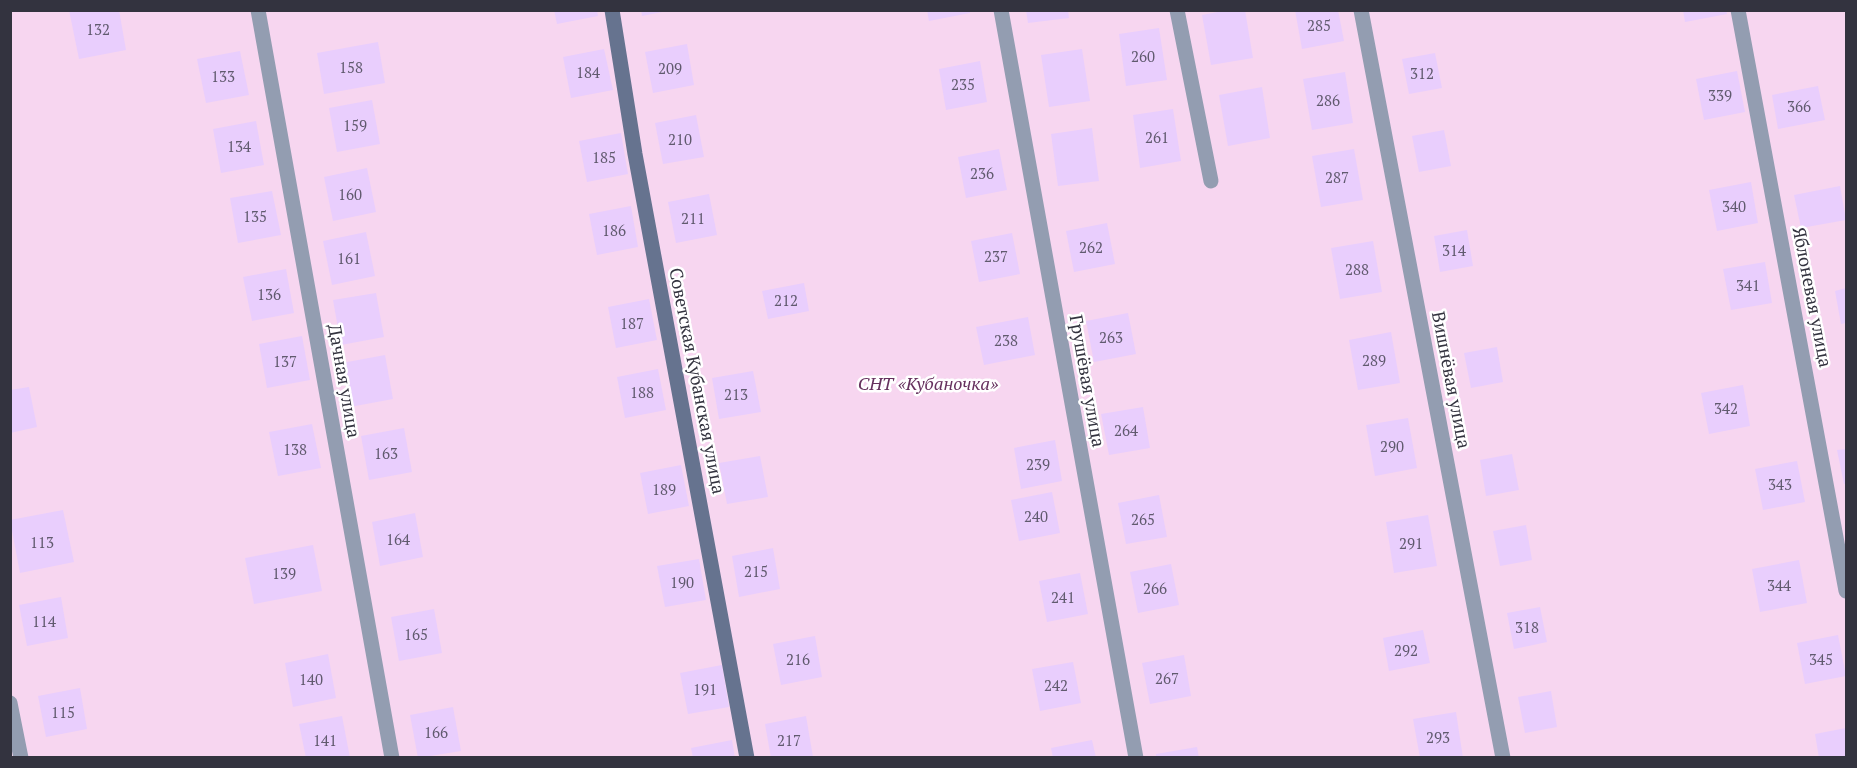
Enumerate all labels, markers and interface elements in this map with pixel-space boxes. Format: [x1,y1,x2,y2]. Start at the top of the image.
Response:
house number: 285 [1307,15,1331,35]
house number: 132 [86,19,110,39]
house number: 260 [1131,46,1155,66]
house number: 158 [339,57,363,77]
house number: 209 [658,58,682,78]
house number: 184 [576,62,600,82]
house number: 312 [1410,63,1434,83]
house number: 133 [211,66,235,86]
house number: 235 [951,74,975,94]
house number: 339 [1708,85,1732,105]
house number: 286 [1316,90,1340,110]
house number: 366 [1787,96,1811,116]
house number: 159 [343,115,367,135]
house number: 261 [1145,127,1169,147]
house number: 210 [668,129,692,149]
house number: 134 [227,136,251,156]
house number: 185 [592,147,616,167]
house number: 236 [970,163,994,183]
house number: 287 [1325,167,1349,187]
house number: 160 [338,184,362,204]
house number: 340 [1722,196,1746,216]
house number: 135 [243,206,267,226]
house number: 211 [681,208,705,228]
house number: 186 [602,220,626,240]
street label: Яблоневая улица [1788,224,1838,369]
house number: 262 [1079,237,1103,257]
house number: 314 [1442,240,1466,260]
house number: 237 [984,246,1008,266]
house number: 161 [337,248,361,268]
house number: 288 [1345,259,1369,279]
street label: Советская Кубанская улица [664,266,732,496]
house number: 341 [1736,275,1760,295]
house number: 136 [257,284,281,304]
house number: 212 [774,290,798,310]
street label: Вишнёвая улица [1427,309,1477,450]
house number: 187 [620,313,644,333]
street label: Грушёвая улица [1065,313,1111,449]
street label: Дачная улица [323,322,367,440]
house number: 263 [1099,327,1123,347]
house number: 238 [994,330,1018,350]
house number: 289 [1362,350,1386,370]
house number: 137 [273,351,297,371]
park label: СНТ «Кубаночка» [858,371,999,395]
house number: 188 [630,382,654,402]
house number: 213 [724,384,748,404]
house number: 342 [1714,398,1738,418]
house number: 264 [1114,420,1138,440]
house number: 290 [1380,436,1404,456]
house number: 138 [283,439,307,459]
house number: 163 [374,443,398,463]
house number: 239 [1026,454,1050,474]
house number: 343 [1768,474,1792,494]
house number: 189 [652,479,676,499]
house number: 240 [1024,506,1048,526]
house number: 265 [1131,509,1155,529]
house number: 164 [386,529,410,549]
house number: 113 [30,532,54,552]
house number: 291 [1399,533,1423,553]
house number: 215 [744,561,768,581]
house number: 139 [272,563,296,583]
house number: 190 [670,572,694,592]
house number: 344 [1767,575,1791,595]
house number: 266 [1143,578,1167,598]
house number: 241 [1051,587,1075,607]
house number: 114 [32,611,56,631]
house number: 318 [1515,617,1539,637]
house number: 165 [404,624,428,644]
house number: 292 [1394,640,1418,660]
house number: 216 [786,649,810,669]
house number: 345 [1809,649,1833,669]
house number: 267 [1155,668,1179,688]
house number: 140 [299,669,323,689]
house number: 242 [1044,675,1068,695]
house number: 191 [693,679,717,699]
house number: 115 [51,702,75,722]
house number: 166 [424,722,448,742]
house number: 293 [1426,727,1450,747]
house number: 141 [313,730,337,750]
house number: 217 [777,730,801,750]

